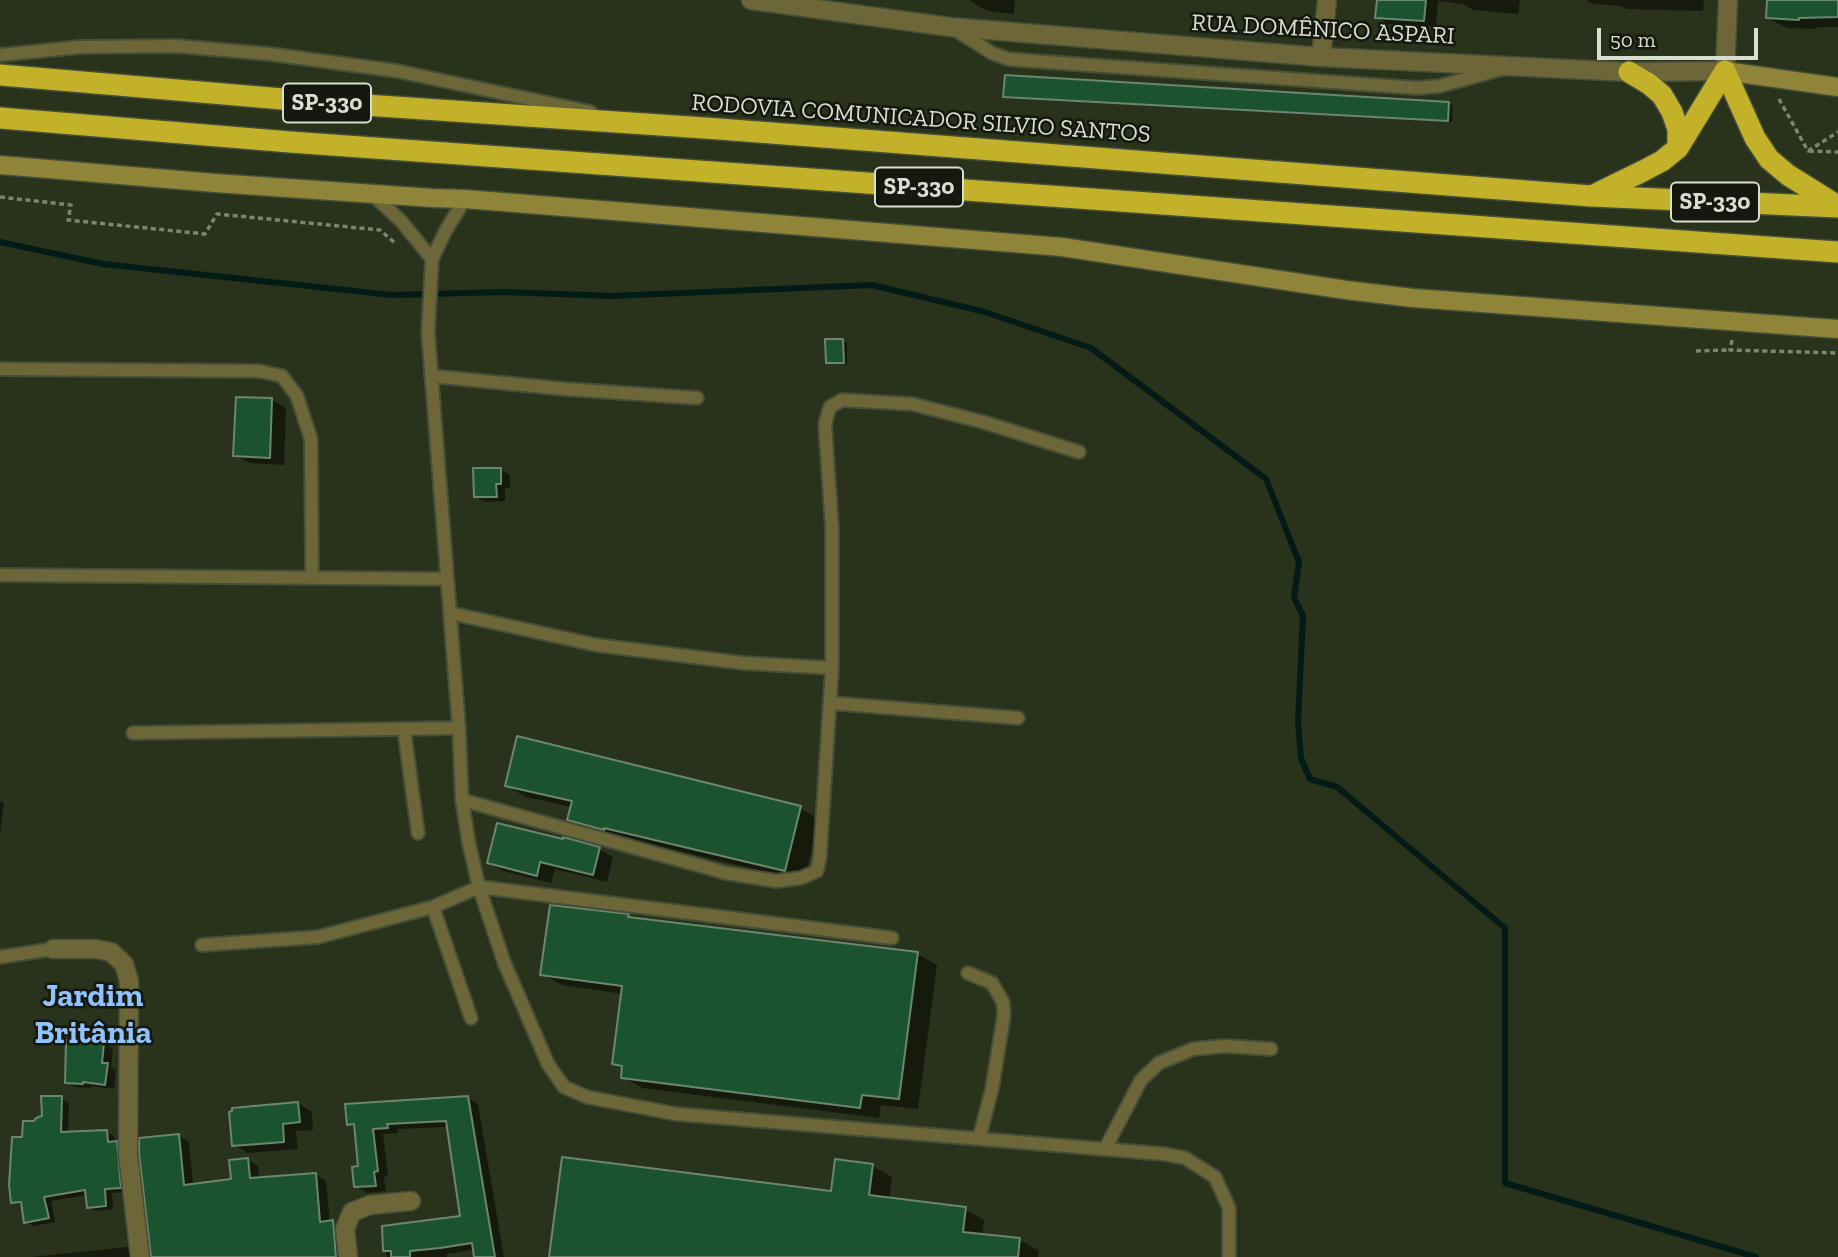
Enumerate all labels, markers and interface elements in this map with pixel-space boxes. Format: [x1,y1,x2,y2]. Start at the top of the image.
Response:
street label: RUA DOMÊNICO ASPARI [1191,9,1455,51]
scale bar [1600,14,1761,58]
text: 50 m [1610,27,1656,52]
road number: SP-330 [283,83,371,122]
street label: RODOVIA COMUNICADOR SILVIO SANTOS [691,89,1151,149]
road number: SP-330 [875,168,963,206]
road number: SP-330 [1671,182,1759,222]
district label: Jardim Britânia [34,978,152,1053]

